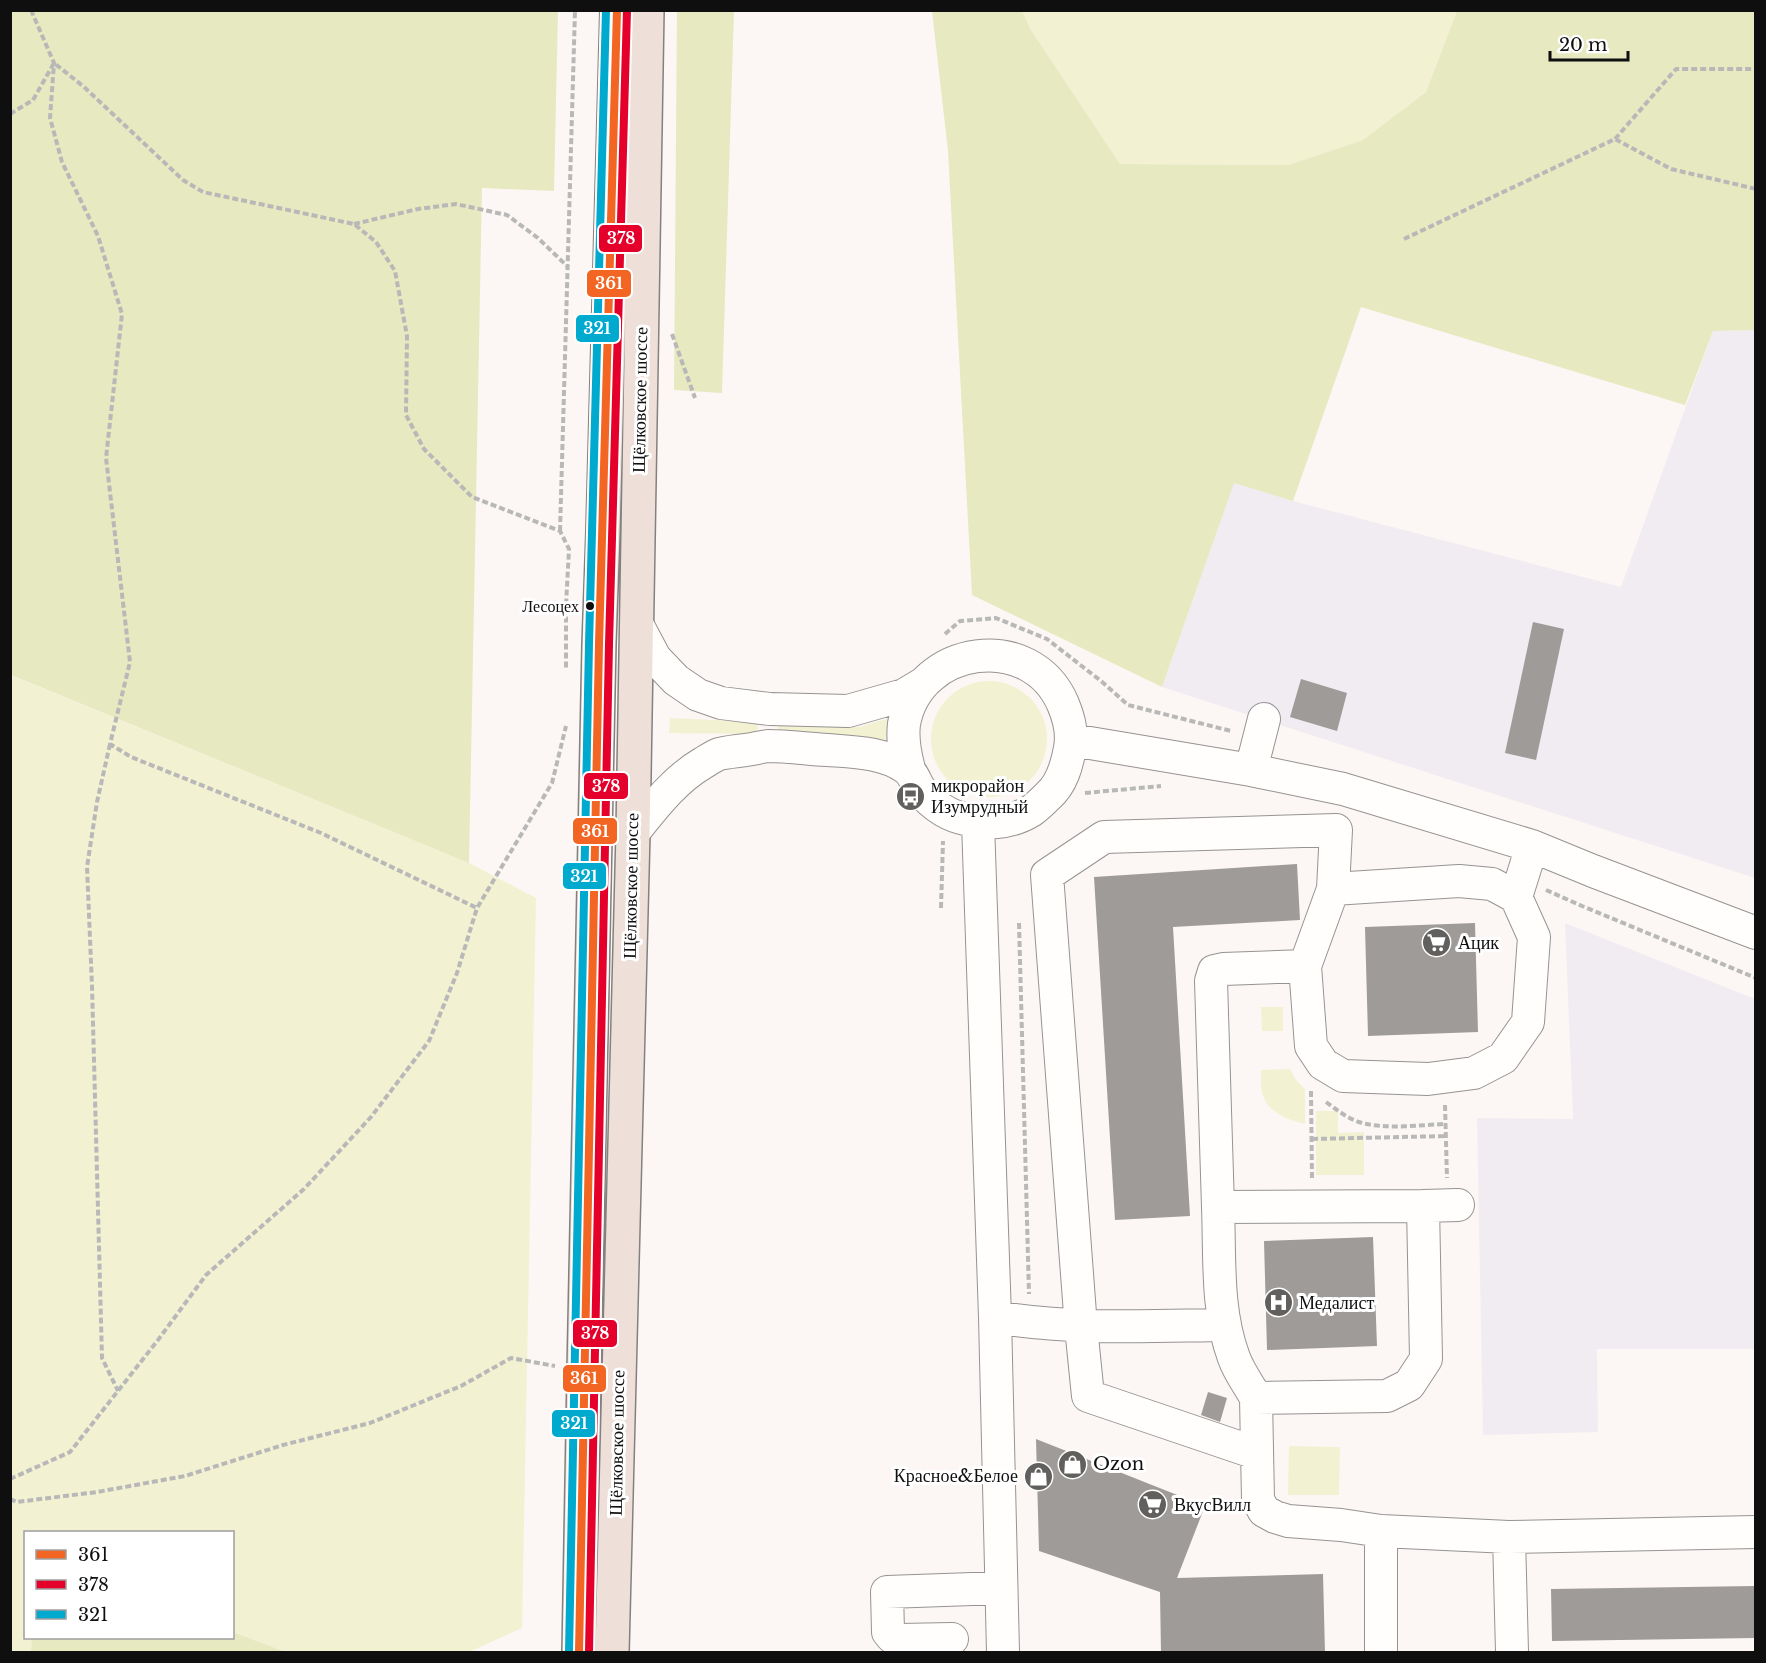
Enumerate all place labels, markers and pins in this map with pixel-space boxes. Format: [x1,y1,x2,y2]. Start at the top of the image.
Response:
place label: Лесоцех [522,596,579,616]
marker: Лесоцех [584,600,596,612]
place label: микрорайон Изумрудный [931,775,1028,818]
bus stop icon: микрорайон Изумрудный [894,780,926,812]
supermarket icon: Ацик [1421,927,1453,959]
place label: Ацик [1458,932,1499,954]
hospital icon: Медалист [1262,1287,1294,1319]
place label: Медалист [1299,1292,1374,1314]
shop icon: Ozon [1056,1448,1088,1480]
place label: Ozon [1093,1453,1144,1475]
shop icon: Красное&Белое [1023,1460,1055,1492]
place label: Красное&Белое [894,1465,1018,1487]
supermarket icon: ВкусВилл [1137,1489,1169,1521]
place label: ВкусВилл [1174,1494,1251,1516]

